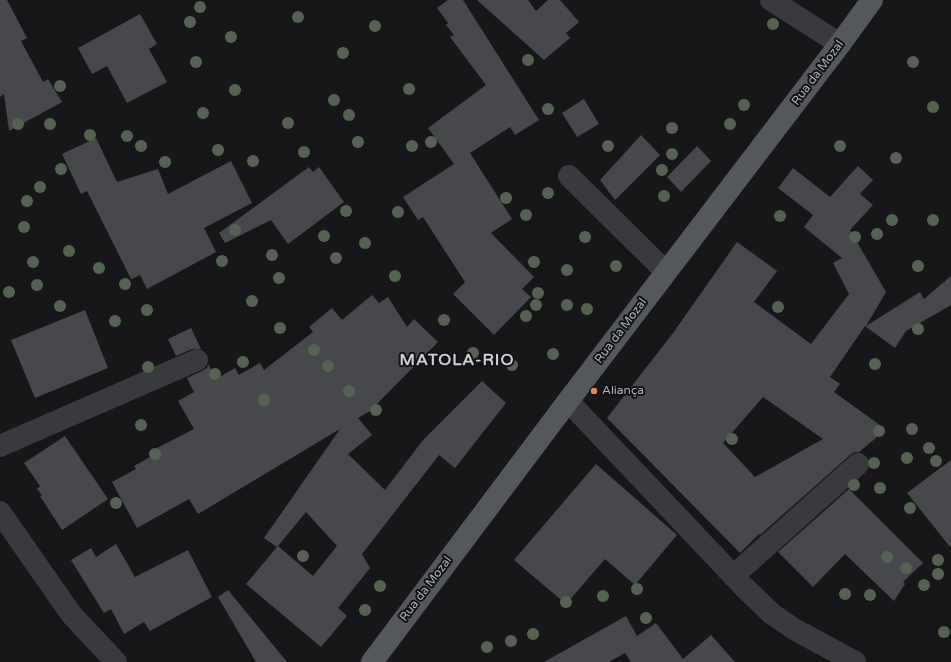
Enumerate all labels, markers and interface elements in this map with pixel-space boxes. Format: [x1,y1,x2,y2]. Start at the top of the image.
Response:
street label: Rua da Mozal [789,38,847,108]
street label: Rua da Mozal [592,296,650,366]
district label: MATOLA-RIO [400,351,514,371]
place label: Aliança [602,384,644,398]
marker: Aliança [589,386,599,396]
street label: Rua da Mozal [397,554,455,624]

